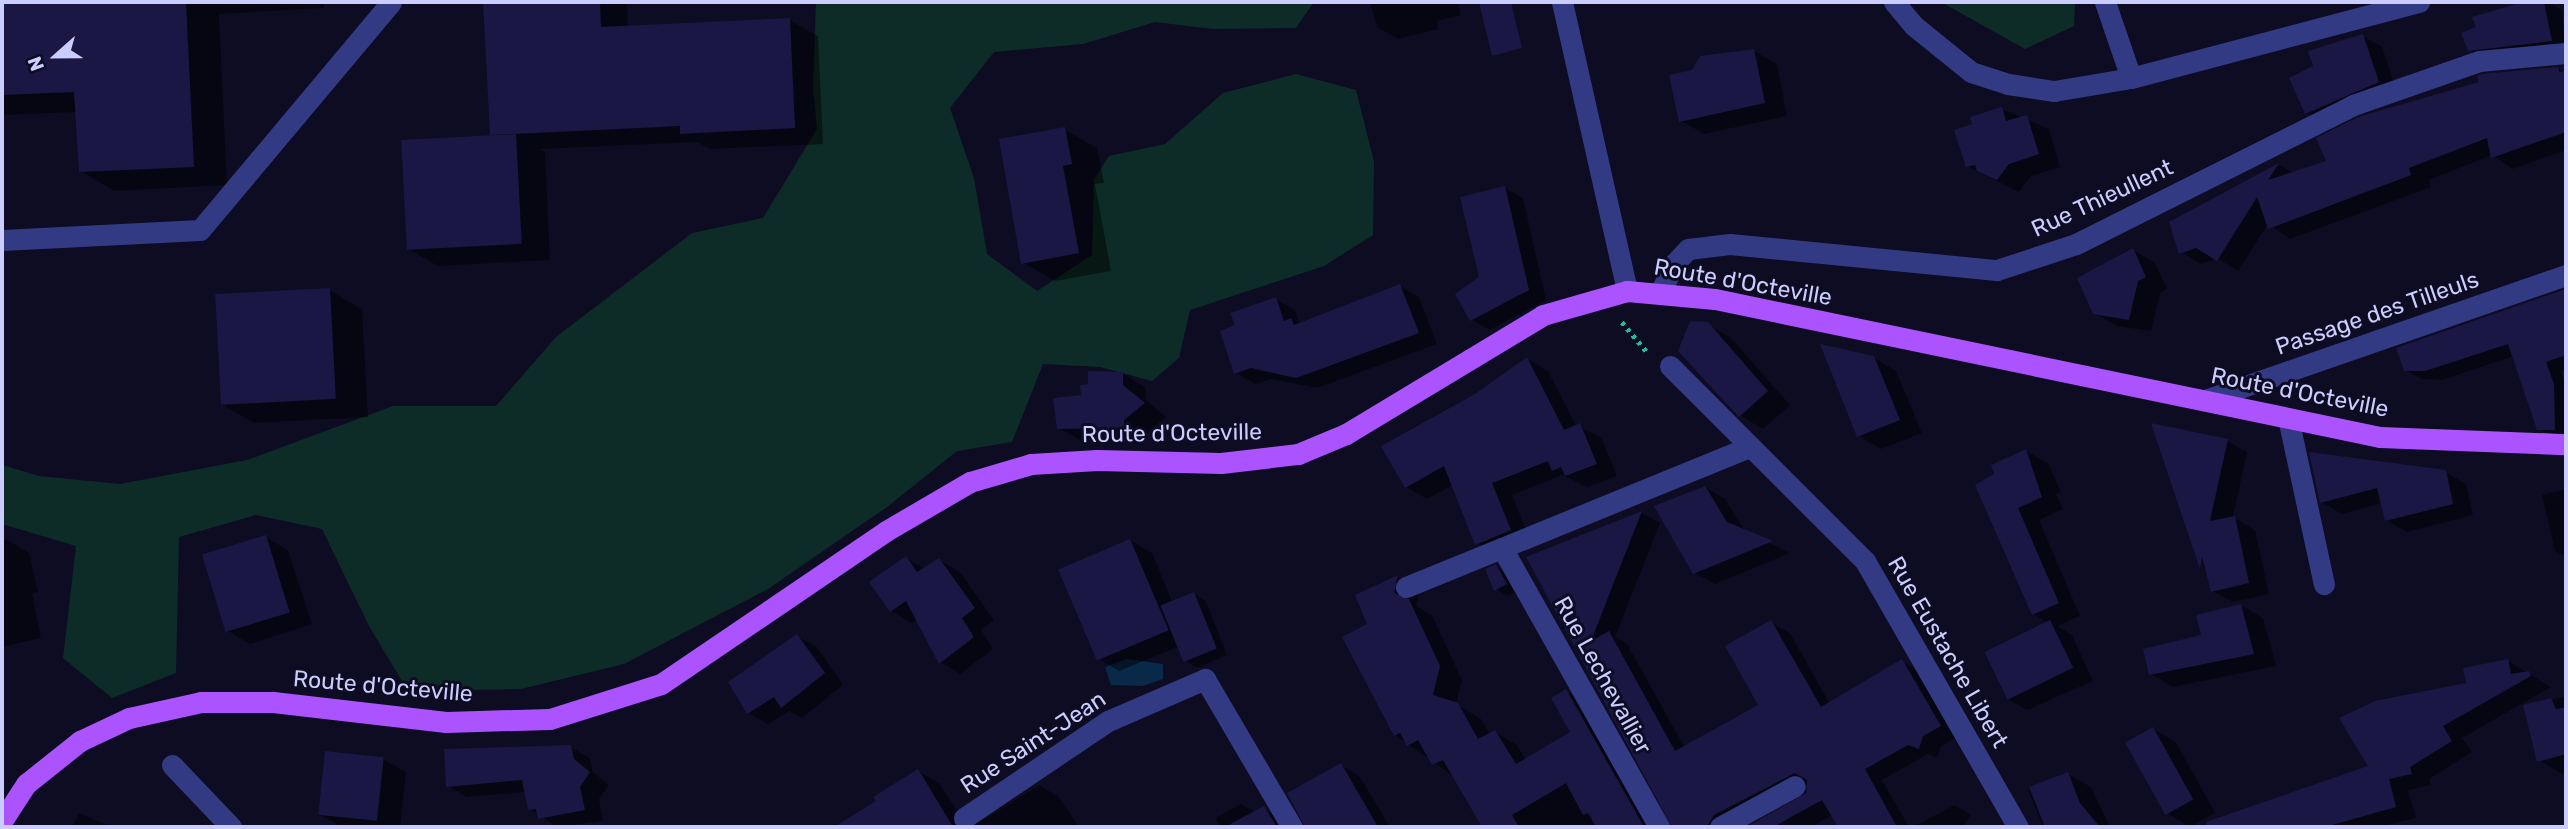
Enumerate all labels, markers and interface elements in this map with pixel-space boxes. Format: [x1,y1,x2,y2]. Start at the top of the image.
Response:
north arrow [21,21,91,91]
text: N [23,53,49,74]
street label: Rue Thieullent [2027,153,2177,243]
street label: Route d'Octeville [1652,253,1834,311]
street label: Passage des Tilleuls [2272,265,2482,361]
street label: Route d'Octeville [2209,361,2391,423]
street label: Route d'Octeville [1082,418,1262,448]
street label: Rue Eustache Libert [1882,551,2014,753]
street label: Rue Lechevallier [1548,592,1658,758]
street label: Route d'Octeville [292,664,474,708]
street label: Rue Saint-Jean [955,685,1111,799]

